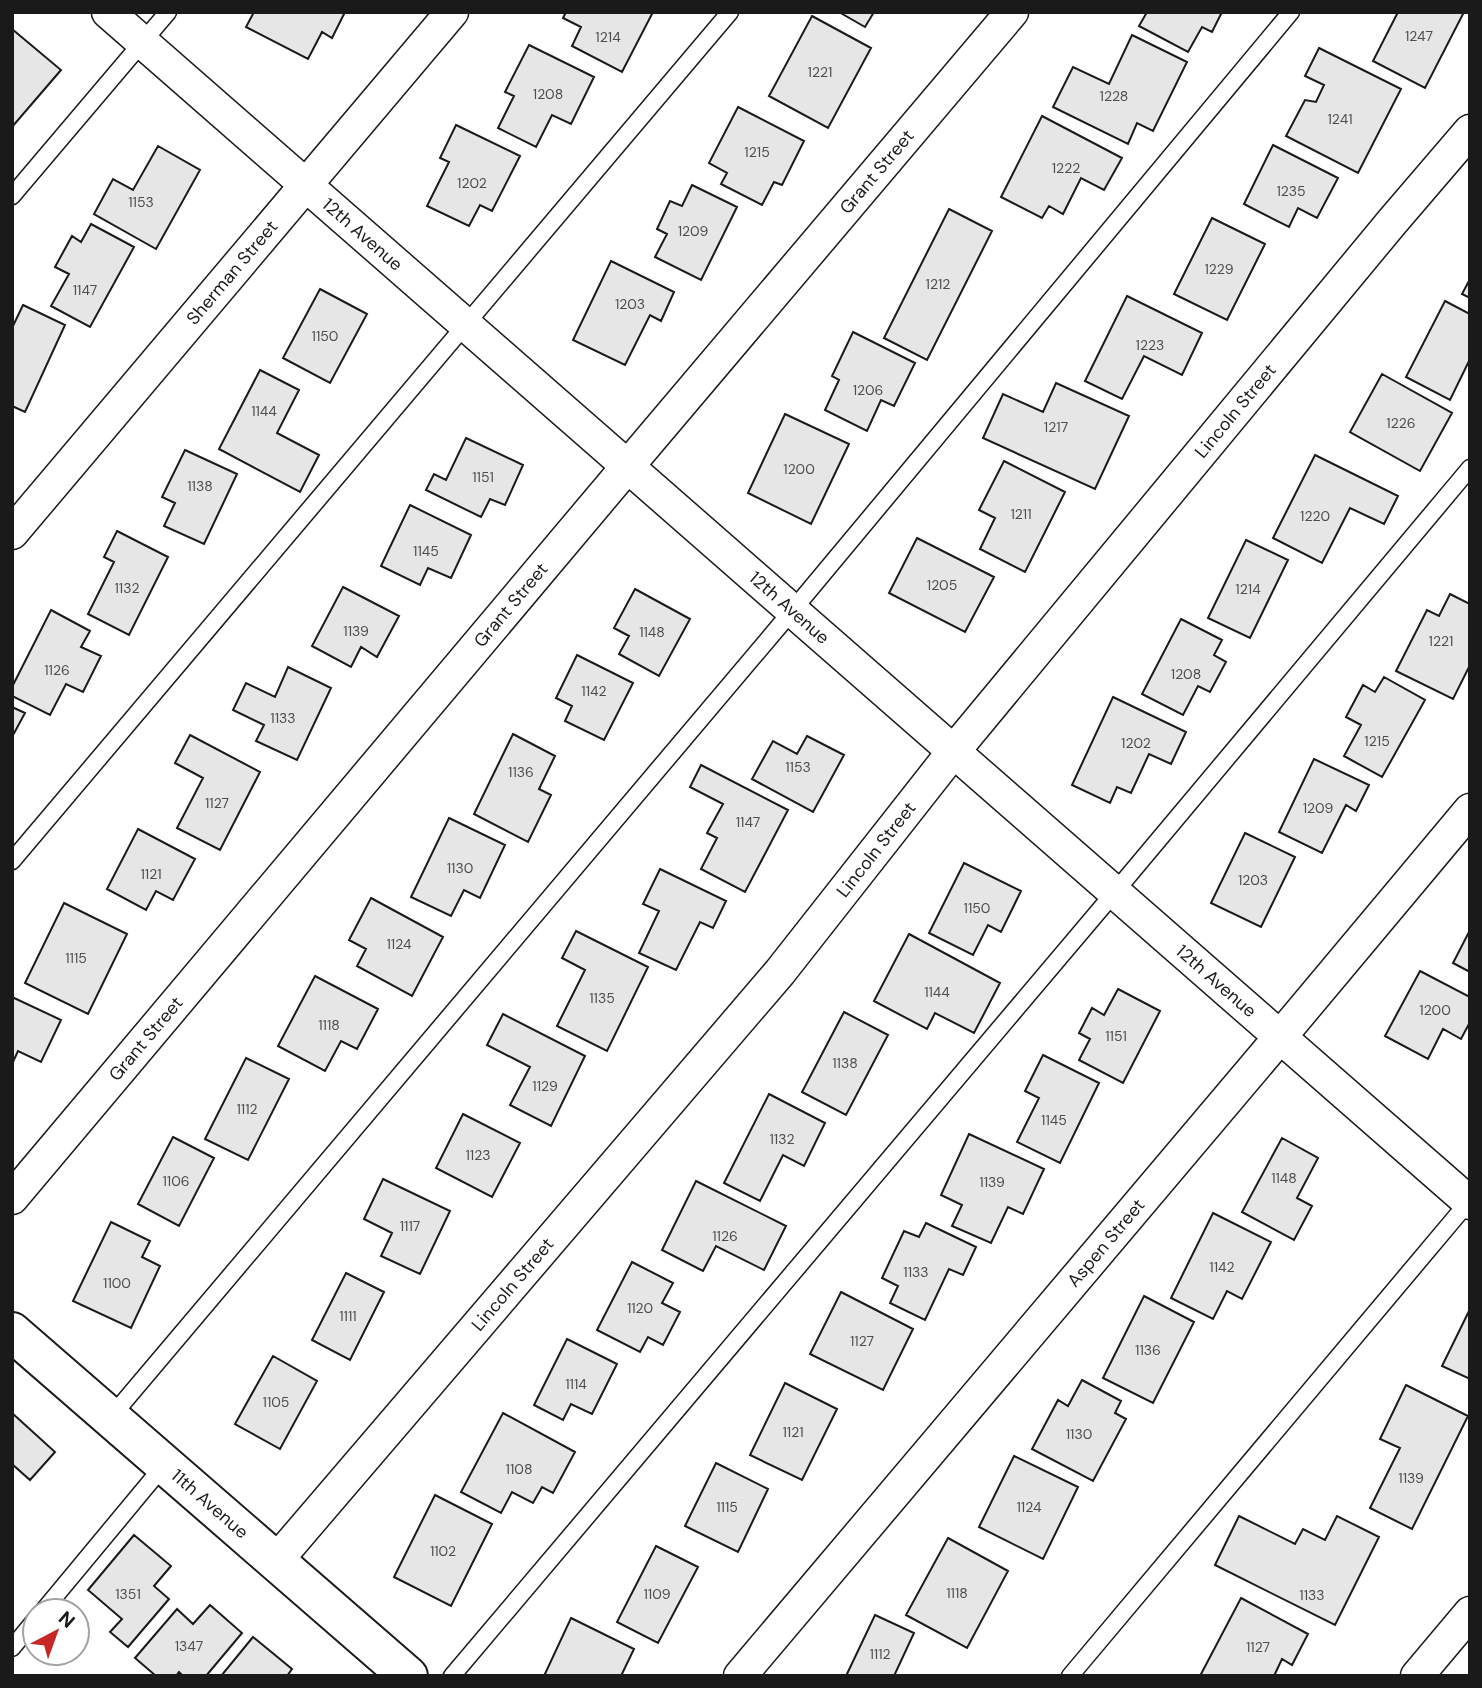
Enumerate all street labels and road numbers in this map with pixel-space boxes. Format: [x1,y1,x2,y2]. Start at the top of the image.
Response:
street label: Grant Street [834,125,919,219]
street label: 12th Avenue [317,193,408,276]
street label: Sherman Street [181,215,283,330]
street label: Lincoln Street [1189,359,1282,463]
street label: Grant Street [468,558,553,652]
street label: 12th Avenue [744,566,835,650]
street label: Lincoln Street [831,797,921,902]
street label: 12th Avenue [1171,939,1261,1023]
street label: Grant Street [103,992,188,1086]
street label: Aspen Street [1062,1194,1150,1292]
street label: Lincoln Street [466,1233,559,1336]
street label: 11th Avenue [166,1464,253,1544]

